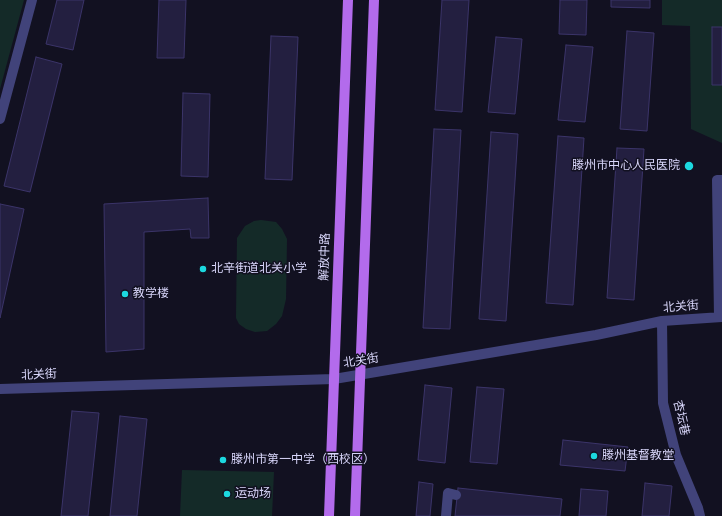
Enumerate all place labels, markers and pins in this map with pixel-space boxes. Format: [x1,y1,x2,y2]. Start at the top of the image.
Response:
place label: 滕州市中心人民医院 [572,159,680,173]
marker: 滕州市中心人民医院 [683,160,695,172]
place label: 北辛街道北关小学 [211,262,307,276]
marker: 北辛街道北关小学 [198,264,208,274]
place label: 教学楼 [133,287,169,301]
marker: 教学楼 [120,289,130,299]
place label: 滕州基督教堂 [602,449,674,463]
marker: 滕州基督教堂 [589,451,599,461]
place label: 滕州市第一中学（西校区） [231,453,375,467]
marker: 滕州市第一中学（西校区） [218,455,228,465]
place label: 运动场 [235,487,271,501]
marker: 运动场 [222,489,232,499]

